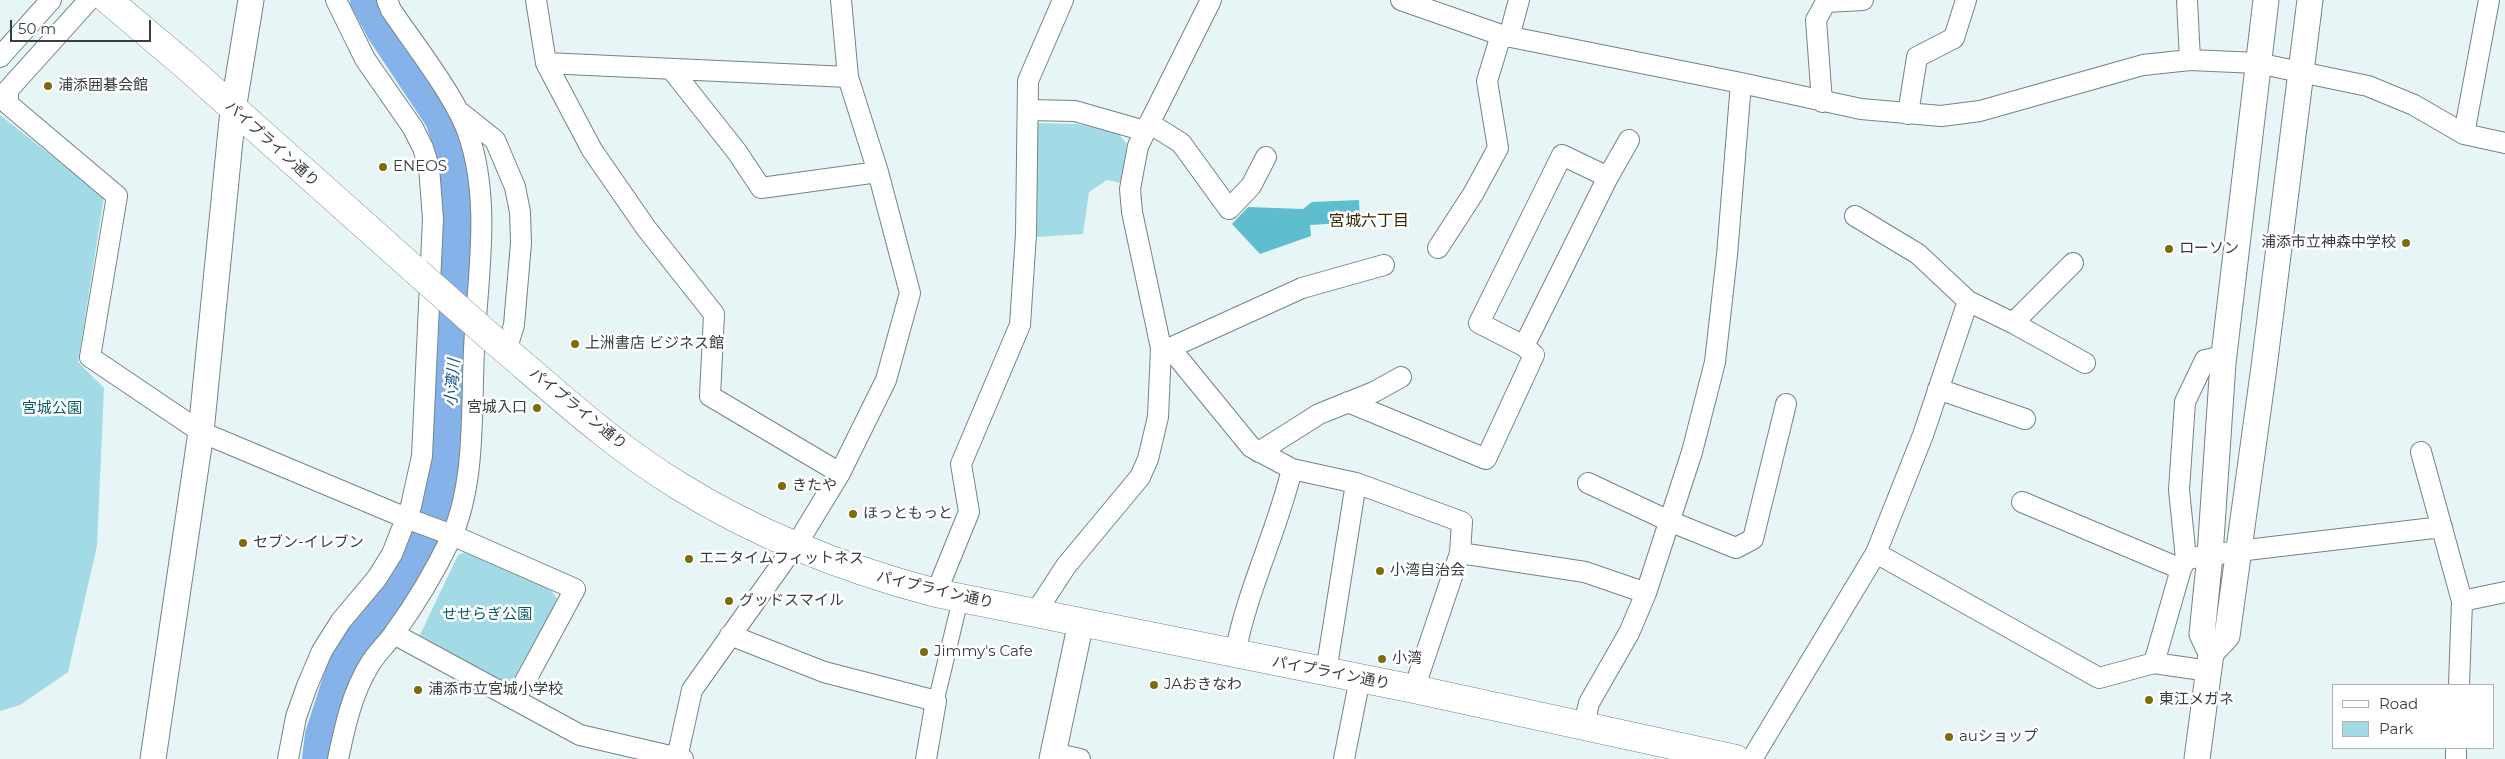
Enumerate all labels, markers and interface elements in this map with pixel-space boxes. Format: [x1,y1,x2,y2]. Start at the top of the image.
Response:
scale bar [12,10,154,42]
text: 50 m [18,19,56,38]
place label: 浦添囲碁会館 [58,77,148,95]
marker: 浦添囲碁会館 [42,80,54,92]
street label: パイプライン通り [221,97,323,191]
place label: ENEOS [393,158,447,176]
marker: ENEOS [377,161,389,173]
district label: 宮城六丁目 [1329,211,1409,231]
place label: 浦添市立神森中学校 [2261,234,2396,252]
marker: 浦添市立神森中学校 [2400,237,2412,249]
place label: ローソン [2179,240,2239,258]
marker: ローソン [2163,243,2175,255]
place label: 上洲書店 ビジネス館 [585,335,724,353]
marker: 上洲書店 ビジネス館 [569,338,581,350]
water label: 小湾川 [442,358,464,408]
street label: パイプライン通り [526,364,630,454]
place label: 宮城入口 [467,399,527,417]
park label: 宮城公園 [22,400,82,418]
marker: 宮城入口 [531,402,543,414]
place label: きたや [792,477,837,495]
marker: きたや [776,480,788,492]
place label: ほっともっと [863,505,953,523]
marker: ほっともっと [847,508,859,520]
place label: セブン-イレブン [253,534,364,552]
marker: セブン-イレブン [237,537,249,549]
place label: エニタイムフィットネス [699,550,864,568]
marker: エニタイムフィットネス [683,553,695,565]
place label: 小湾自治会 [1390,562,1465,580]
marker: 小湾自治会 [1374,565,1386,577]
street label: パイプライン通り [875,568,995,612]
place label: グッドスマイル [739,592,844,610]
marker: グッドスマイル [723,595,735,607]
park label: せせらぎ公園 [442,606,532,624]
place label: Jimmy's Cafe [934,643,1033,661]
marker: Jimmy's Cafe [918,646,930,658]
place label: 小湾 [1392,650,1422,668]
street label: パイプライン通り [1270,653,1392,693]
marker: 小湾 [1376,653,1388,665]
place label: JAおきなわ [1164,676,1242,694]
marker: JAおきなわ [1148,679,1160,691]
place label: 浦添市立宮城小学校 [428,681,563,699]
marker: 浦添市立宮城小学校 [412,684,424,696]
legend [2332,684,2495,749]
place label: 東江メガネ [2159,691,2234,709]
marker: 東江メガネ [2143,694,2155,706]
text: Road [2379,694,2418,713]
text: Park [2379,719,2413,738]
place label: auショップ [1959,728,2038,746]
marker: auショップ [1943,731,1955,743]

